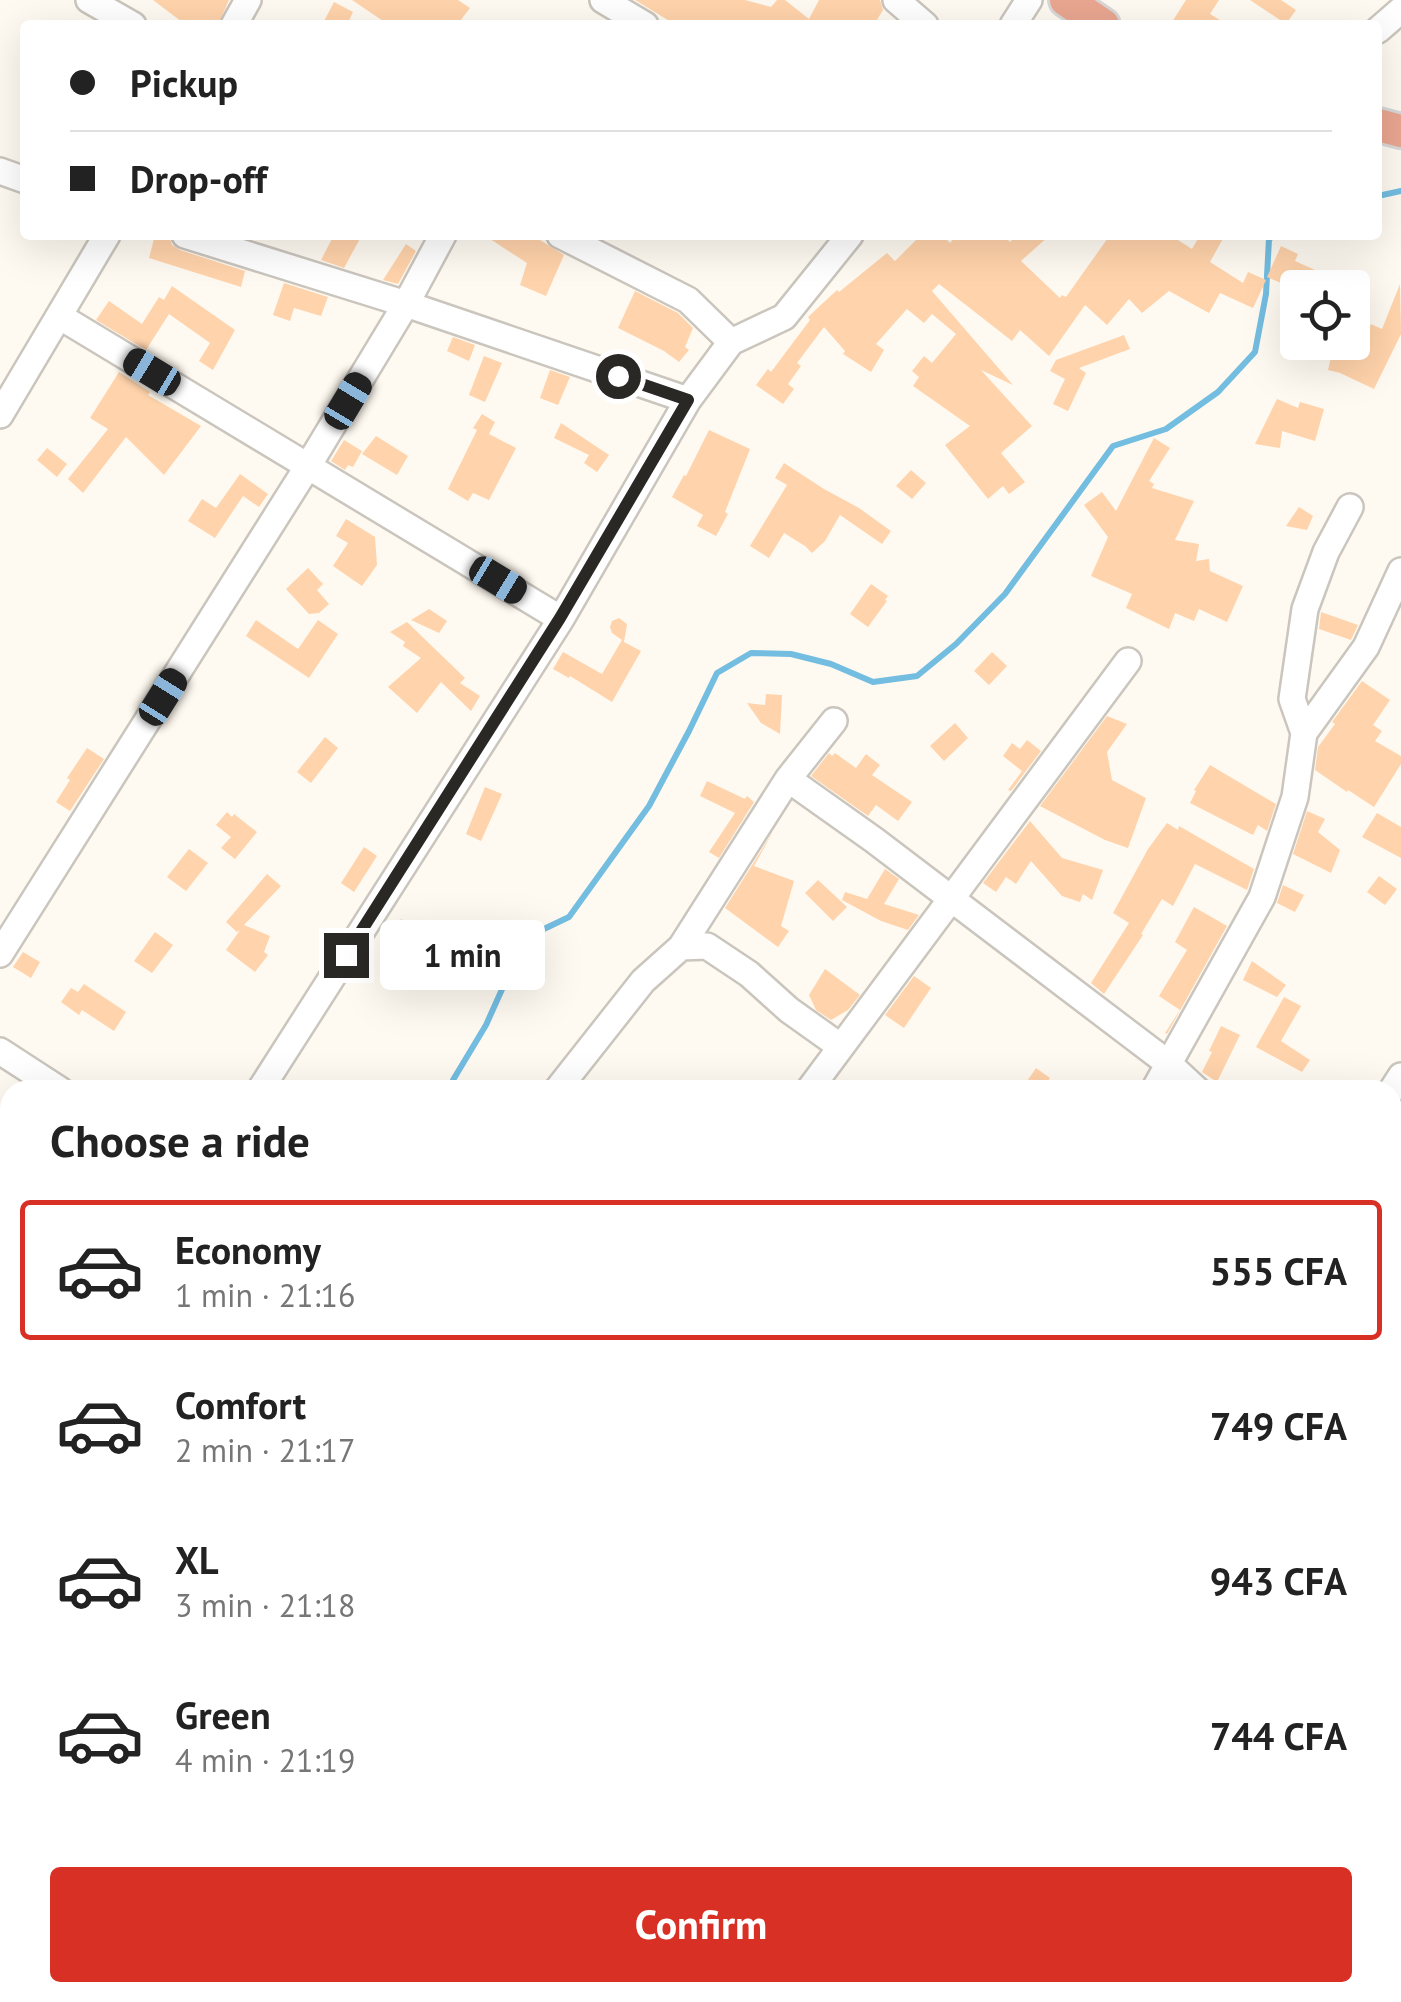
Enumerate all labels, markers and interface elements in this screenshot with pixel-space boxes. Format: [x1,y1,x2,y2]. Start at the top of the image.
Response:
text: Pickup [130,58,238,107]
text: Drop-off [130,154,267,203]
map controls [1280,270,1370,360]
button: locate [1280,270,1370,360]
car [119,344,185,400]
route start [596,354,641,399]
car [320,368,376,434]
car [465,552,531,608]
car [134,664,192,730]
callout: 1 min [381,920,546,990]
route end [324,933,369,978]
text: 1 min [423,934,502,976]
text: Choose a ride [50,1111,310,1169]
icon: car [55,1225,145,1315]
text: Economy [175,1225,321,1274]
text: 555 CFA [1210,1246,1347,1295]
text: 1 min · 21:16 [175,1274,355,1316]
icon: car [55,1380,145,1470]
text: Comfort [175,1380,306,1429]
text: 749 CFA [1210,1401,1347,1450]
text: 2 min · 21:17 [175,1429,355,1471]
icon: car [55,1535,145,1625]
text: XL [175,1535,219,1584]
text: 943 CFA [1210,1556,1347,1605]
text: 3 min · 21:18 [175,1584,355,1626]
icon: car [55,1690,145,1780]
text: Green [175,1690,271,1739]
text: 744 CFA [1210,1711,1347,1760]
text: 4 min · 21:19 [175,1739,355,1781]
button: Confirm [50,1867,1352,1982]

